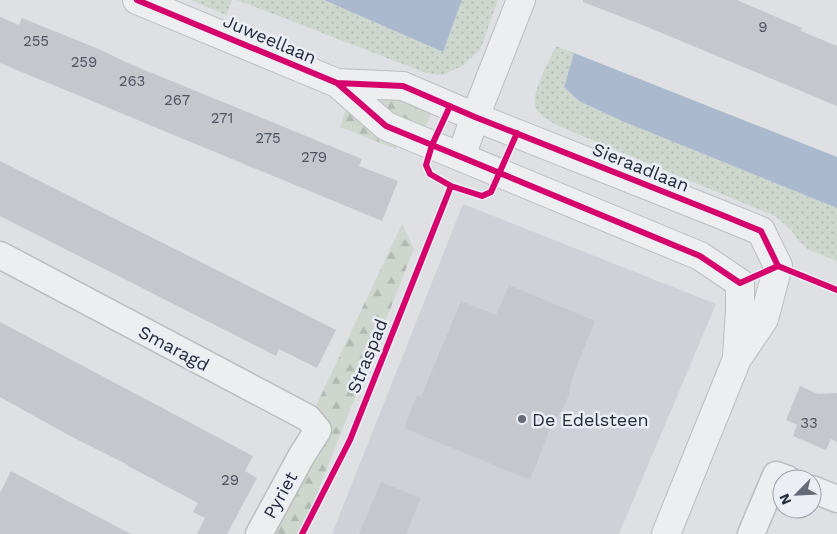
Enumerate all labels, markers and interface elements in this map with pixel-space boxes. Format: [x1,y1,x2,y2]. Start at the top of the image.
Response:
street label: Juweellaan [220,10,320,68]
house number: 9 [758,18,768,36]
house number: 255 [23,32,49,50]
house number: 259 [71,53,97,71]
house number: 263 [119,72,145,90]
house number: 267 [164,91,190,109]
house number: 271 [211,109,233,127]
house number: 275 [255,129,281,147]
street label: Sieraadlaan [590,138,692,196]
house number: 279 [301,148,327,166]
street label: Straspad [343,316,391,396]
street label: Smaragd [135,321,213,375]
place label: De Edelsteen [532,409,649,430]
marker: De Edelsteen [516,413,528,425]
house number: 33 [800,414,818,432]
street label: Pyriet [259,468,302,522]
north arrow [772,469,822,519]
house number: 29 [221,471,239,489]
text: N [776,491,795,507]

